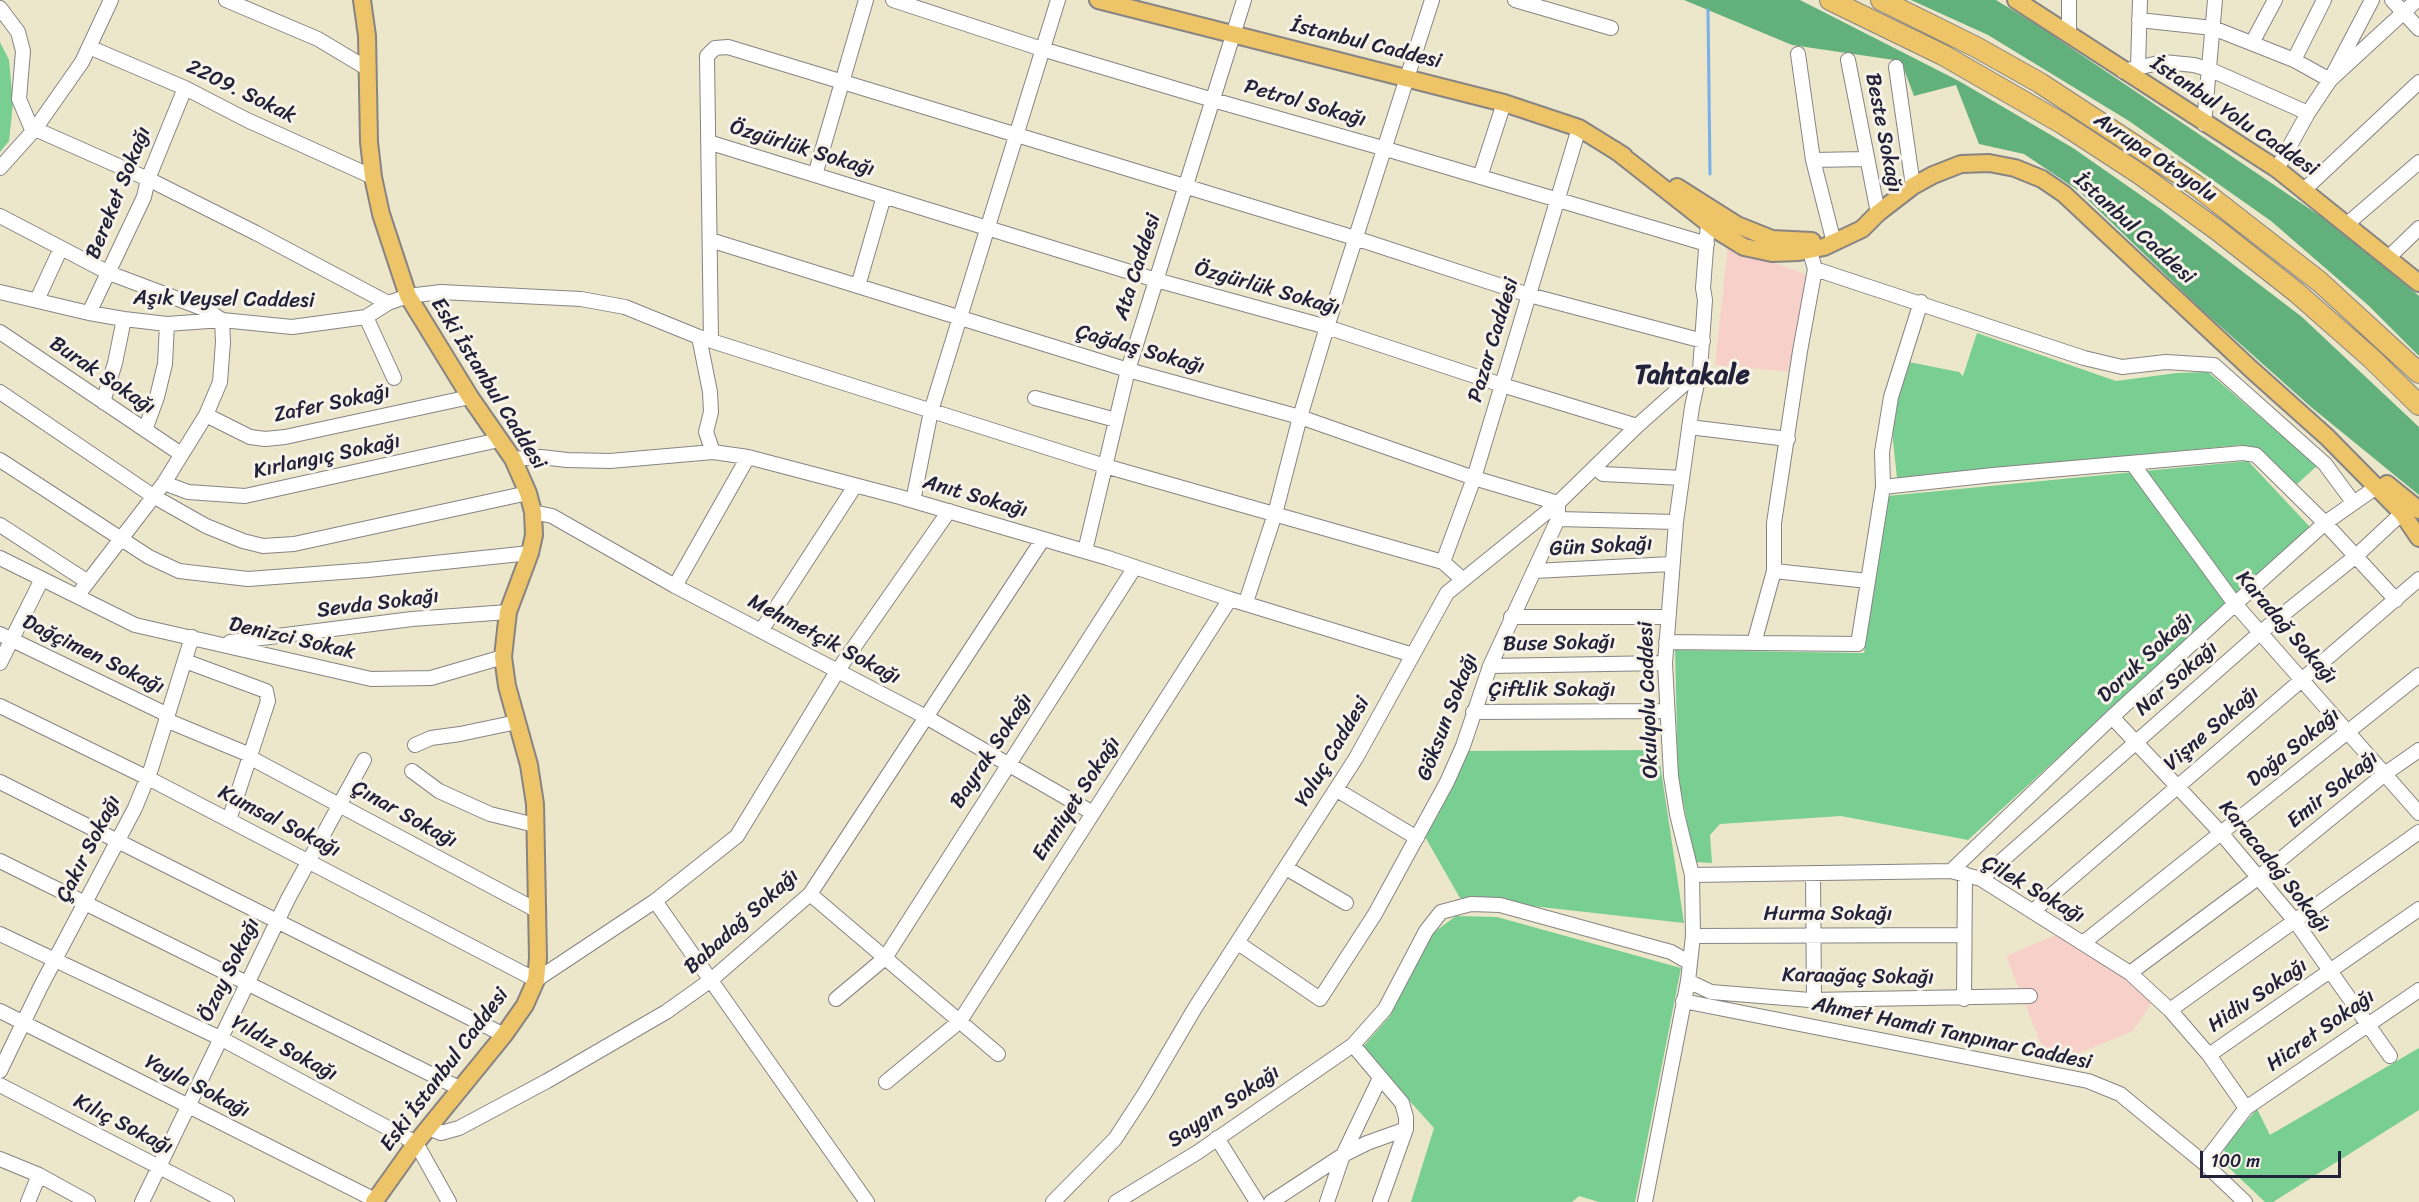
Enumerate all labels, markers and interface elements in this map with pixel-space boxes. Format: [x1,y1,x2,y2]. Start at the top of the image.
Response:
street label: İstanbul Caddesi [1288,13,1444,75]
street label: İstanbul Yolu Caddesi [2145,51,2323,183]
street label: 2209. Sokak [182,55,300,129]
street label: Beste Sokağı [1859,71,1907,195]
street label: Petrol Sokağı [1241,75,1369,133]
street label: Avrupa Otoyolu [2089,108,2221,208]
street label: Özgürlük Sokağı [727,115,877,183]
street label: Bereket Sokağı [81,123,157,263]
street label: İstanbul Caddesi [2068,168,2200,290]
street label: Ata Caddesi [1109,211,1167,323]
street label: Özgürlük Sokağı [1192,256,1342,322]
street label: Pazar Caddesi [1463,275,1525,405]
street label: Aşık Veysel Caddesi [133,286,315,314]
street label: Eski İstanbul Caddesi [425,293,551,475]
street label: Çağdaş Sokağı [1073,320,1207,380]
street label: Burak Sokağı [44,331,160,421]
district label: Tahtakale [1634,360,1750,392]
street label: Zafer Sokağı [272,379,392,429]
street label: Kırlangıç Sokağı [251,429,403,485]
street label: Anıt Sokağı [920,470,1030,524]
street label: Gün Sokağı [1549,532,1653,562]
street label: Karadağ Sokağı [2230,566,2342,690]
street label: Sevda Sokağı [316,584,440,624]
street label: Mehmetçik Sokağı [743,589,905,691]
street label: Doruk Sokağı [2093,607,2199,709]
street label: Dağçimen Sokağı [18,610,168,700]
street label: Denizci Sokak [226,612,358,666]
street label: Okulyolu Caddesi [1634,621,1664,779]
street label: Buse Sokağı [1503,630,1615,658]
street label: Nar Sokağı [2131,636,2223,722]
street label: Göksun Sokağı [1412,650,1484,784]
street label: Çiftlik Sokağı [1489,678,1615,704]
street label: Vişne Sokağı [2159,681,2265,777]
street label: Bayrak Sokağı [945,689,1039,813]
street label: Yoluç Caddesi [1290,692,1376,812]
street label: Doğa Sokağı [2243,703,2345,793]
street label: Emniyet Sokağı [1027,732,1127,866]
street label: Emir Sokağı [2282,746,2384,834]
street label: Çınar Sokağı [347,776,461,854]
street label: Kumsal Sokağı [214,780,344,864]
street label: Çakır Sokağı [51,791,127,907]
street label: Karacadağ Sokağı [2213,796,2335,938]
street label: Çilek Sokağı [1977,851,2089,929]
street label: Babadağ Sokağı [680,864,804,980]
street label: Hurma Sokağı [1764,902,1892,928]
street label: Özay Sokağı [194,914,266,1026]
street label: Hidiv Sokağı [2203,953,2313,1039]
street label: Karaağaç Sokağı [1782,963,1934,991]
street label: Eski İstanbul Caddesi [375,983,515,1157]
street label: Hicret Sokağı [2262,984,2380,1078]
street label: Ahmet Hamdi Tanpınar Caddesi [1810,992,2094,1076]
street label: Yıldız Sokağı [227,1011,341,1087]
street label: Yayla Sokağı [140,1050,254,1124]
street label: Saygın Sokağı [1163,1060,1285,1154]
street label: Kılıç Sokağı [69,1089,177,1161]
scale bar [2203,1139,2344,1177]
text: 100 m [2211,1145,2260,1177]

